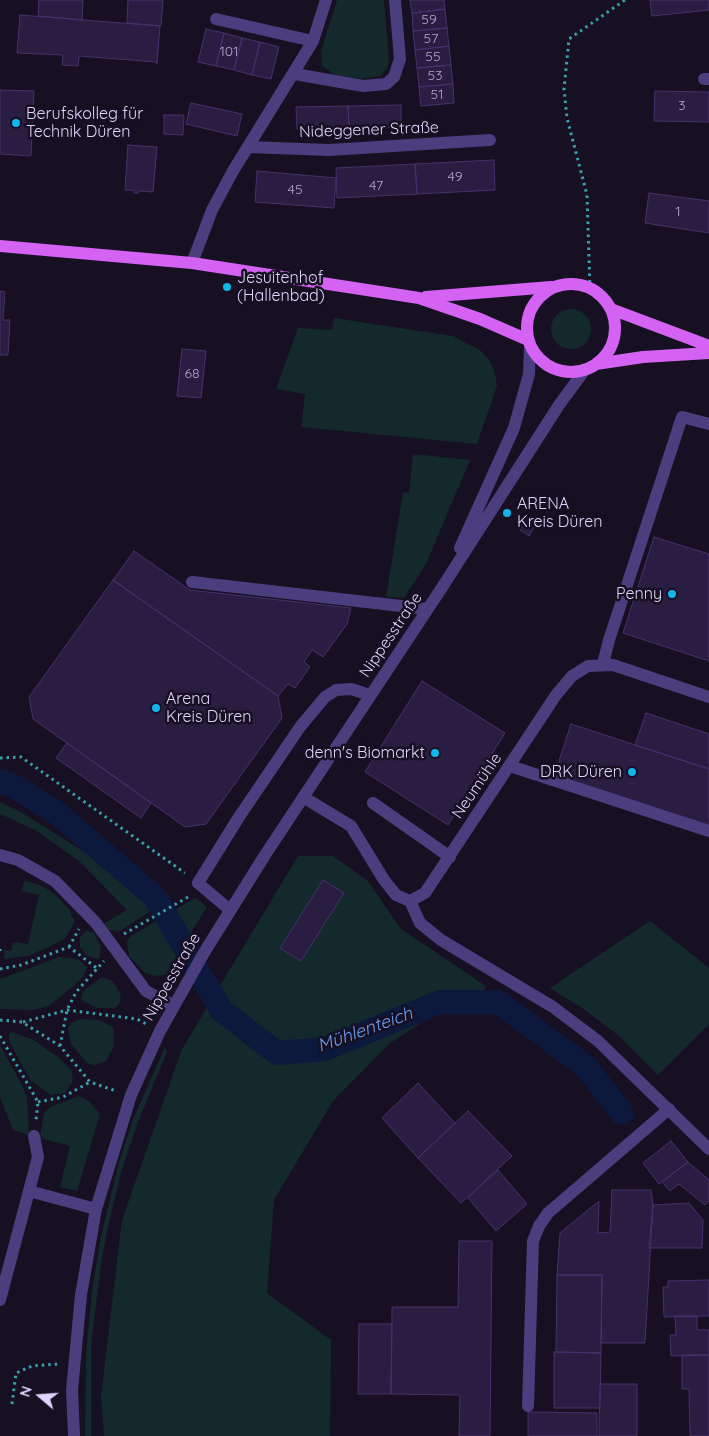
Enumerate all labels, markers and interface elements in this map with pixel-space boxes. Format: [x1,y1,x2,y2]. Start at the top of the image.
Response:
house number: 59 [421,12,437,28]
house number: 57 [424,31,438,47]
house number: 101 [220,44,238,60]
house number: 55 [425,49,441,65]
house number: 53 [428,68,442,84]
house number: 51 [431,87,443,103]
house number: 3 [678,98,686,114]
place label: Berufskolleg für Technik Düren [26,104,143,142]
marker: Berufskolleg für Technik Düren [10,117,22,129]
street label: Nideggener Straße [299,118,439,142]
house number: 49 [448,169,462,185]
house number: 47 [369,178,383,194]
house number: 45 [287,182,303,198]
house number: 1 [675,204,681,220]
place label: Jesuitenhof (Hallenbad) [237,268,325,306]
marker: Jesuitenhof (Hallenbad) [221,281,233,293]
house number: 68 [184,366,200,382]
place label: ARENA Kreis Düren [517,494,603,532]
marker: ARENA Kreis Düren [501,507,513,519]
place label: Penny [616,584,662,604]
marker: Penny [666,588,678,600]
street label: Nippesstraße [356,589,426,681]
place label: Arena Kreis Düren [166,689,252,727]
marker: Arena Kreis Düren [150,702,162,714]
place label: denn's Biomarkt [305,743,425,763]
marker: denn's Biomarkt [429,747,441,759]
street label: Neumühle [448,749,506,823]
place label: DRK Düren [540,762,622,782]
marker: DRK Düren [626,766,638,778]
street label: Nippesstraße [139,930,205,1024]
water label: Mühlenteich [315,1003,415,1057]
north arrow [15,1371,65,1421]
text: N [16,1384,36,1399]

